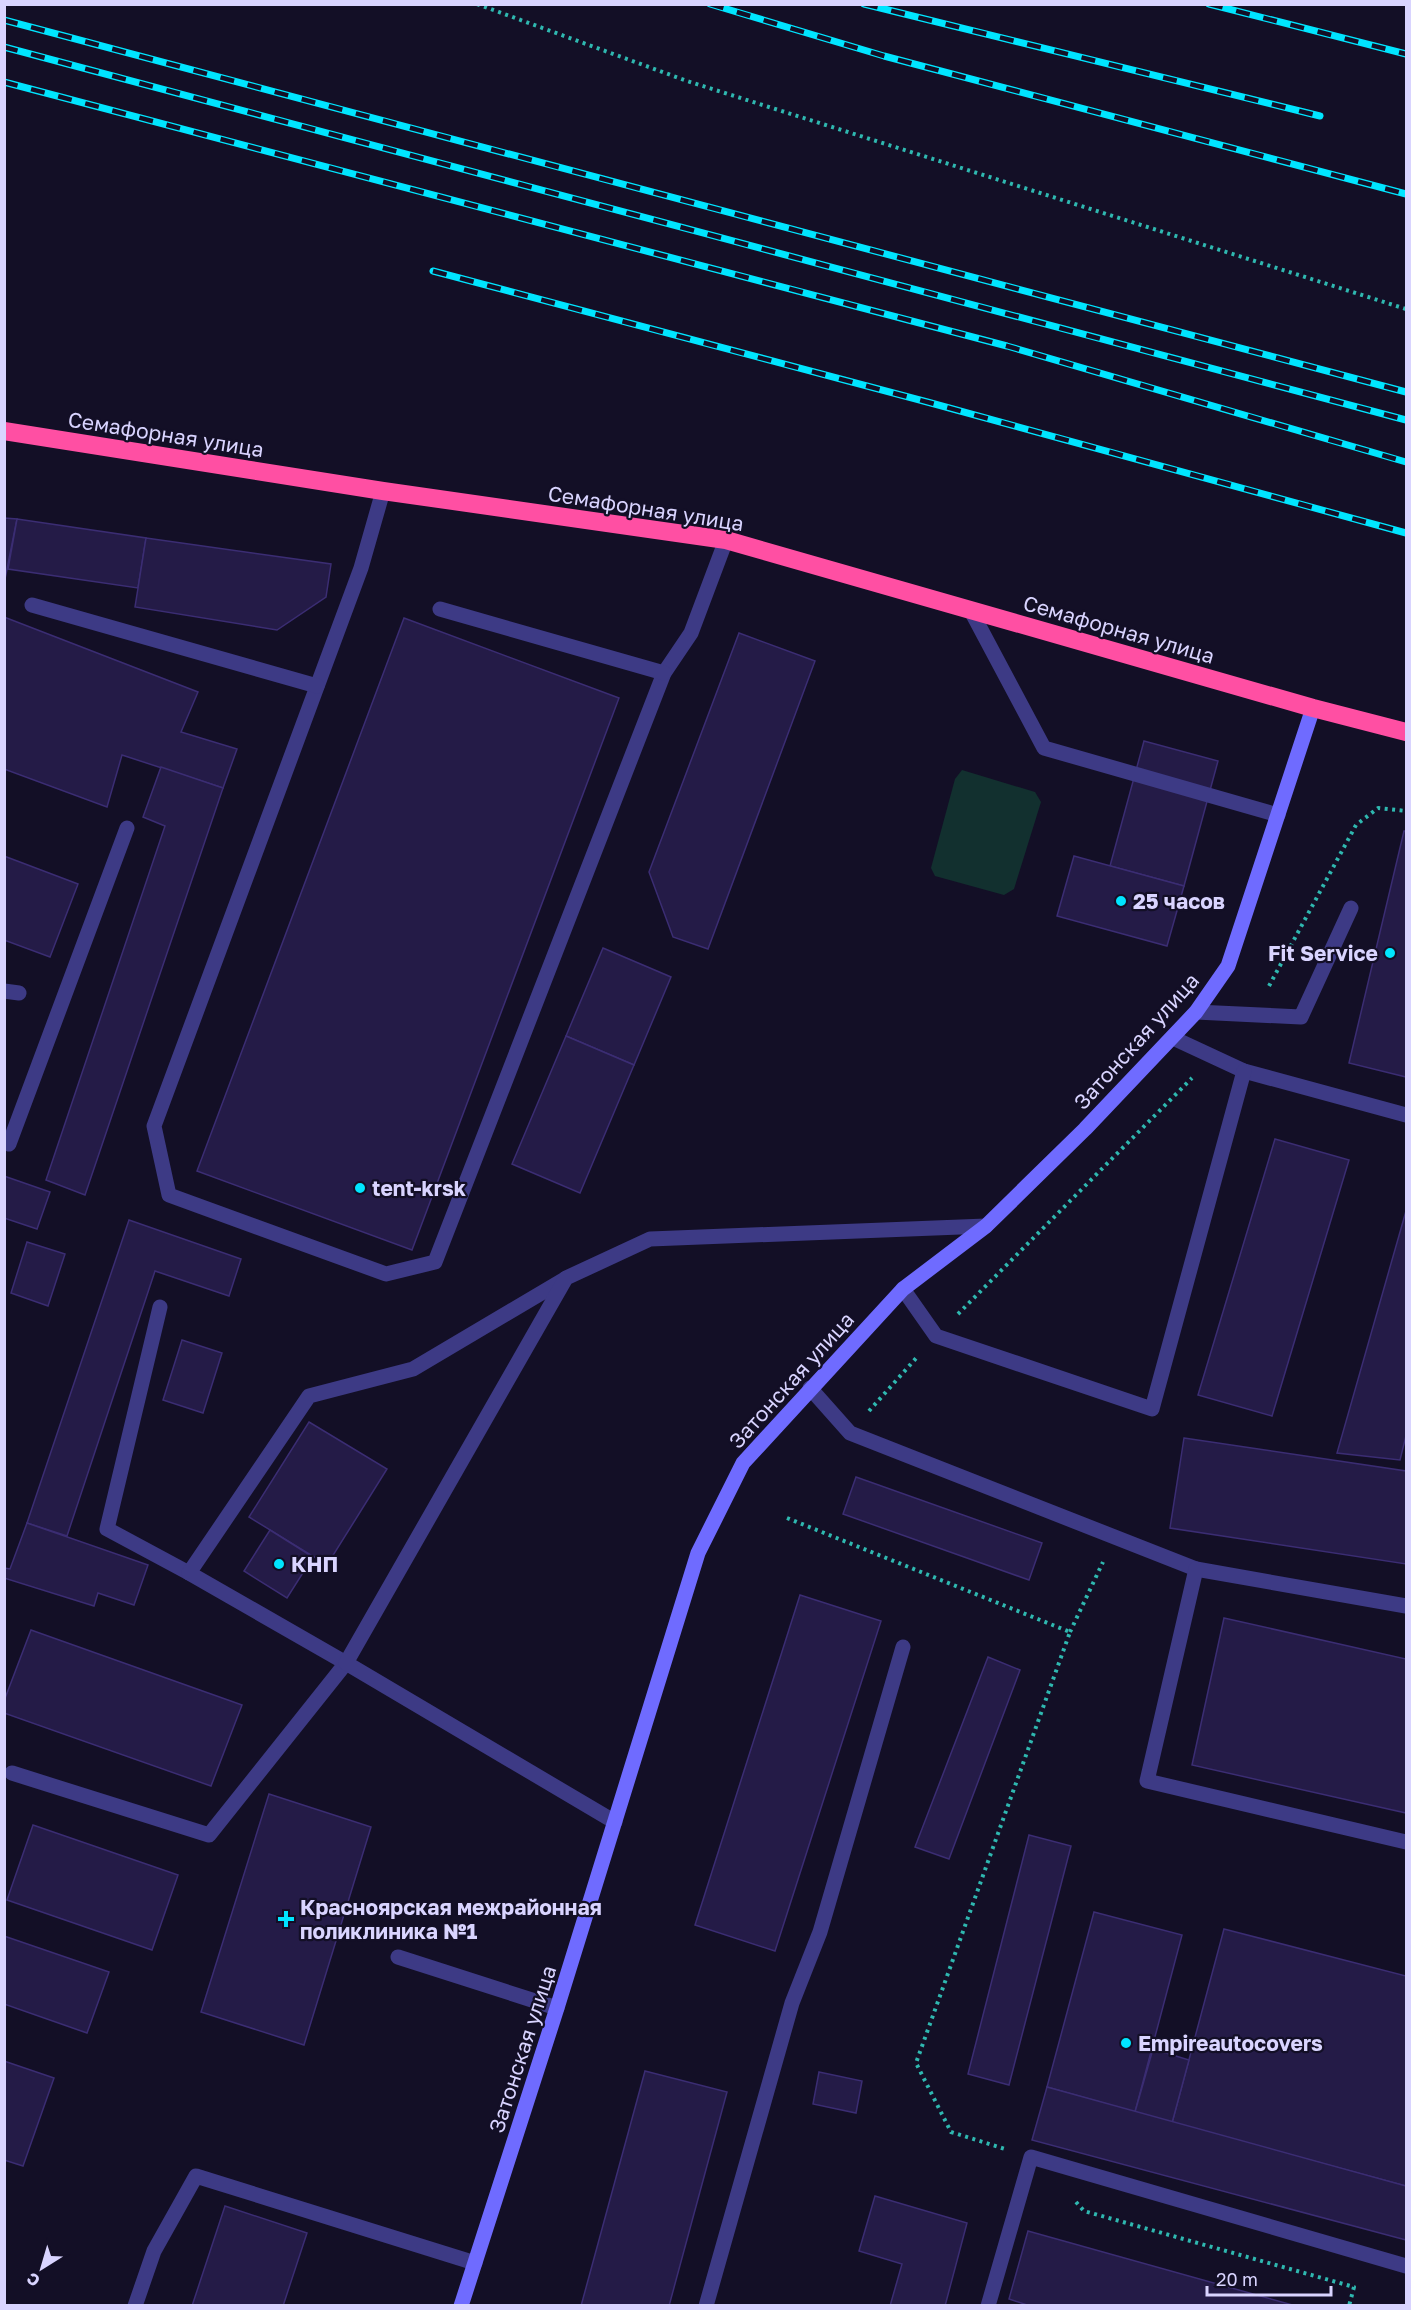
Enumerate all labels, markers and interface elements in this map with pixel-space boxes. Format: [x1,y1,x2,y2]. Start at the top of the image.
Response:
street label: Семафорная улица [66,406,266,462]
street label: Семафорная улица [546,480,746,536]
street label: Семафорная улица [1020,589,1218,669]
place label: 25 часов [1133,888,1225,914]
marker: 25 часов [1114,894,1128,908]
place label: Fit Service [1268,940,1378,966]
marker: Fit Service [1383,946,1397,960]
street label: Затонская улица [1068,967,1204,1115]
place label: tent-krsk [372,1175,466,1201]
marker: tent-krsk [353,1181,367,1195]
street label: Затонская улица [723,1306,859,1454]
place label: КНП [291,1551,338,1577]
marker: КНП [272,1557,286,1571]
place label: Красноярская межрайонная поликлиника №1 [300,1894,602,1944]
marker: Красноярская межрайонная поликлиника №1 [277,1910,295,1928]
street label: Затонская улица [483,1962,561,2136]
place label: Empireautocovers [1138,2030,1323,2056]
marker: Empireautocovers [1119,2036,1133,2050]
north arrow [12,2238,72,2298]
scale bar [1207,2259,1332,2297]
text: 20 m [1216,2268,1258,2290]
text: С [22,2269,44,2291]

